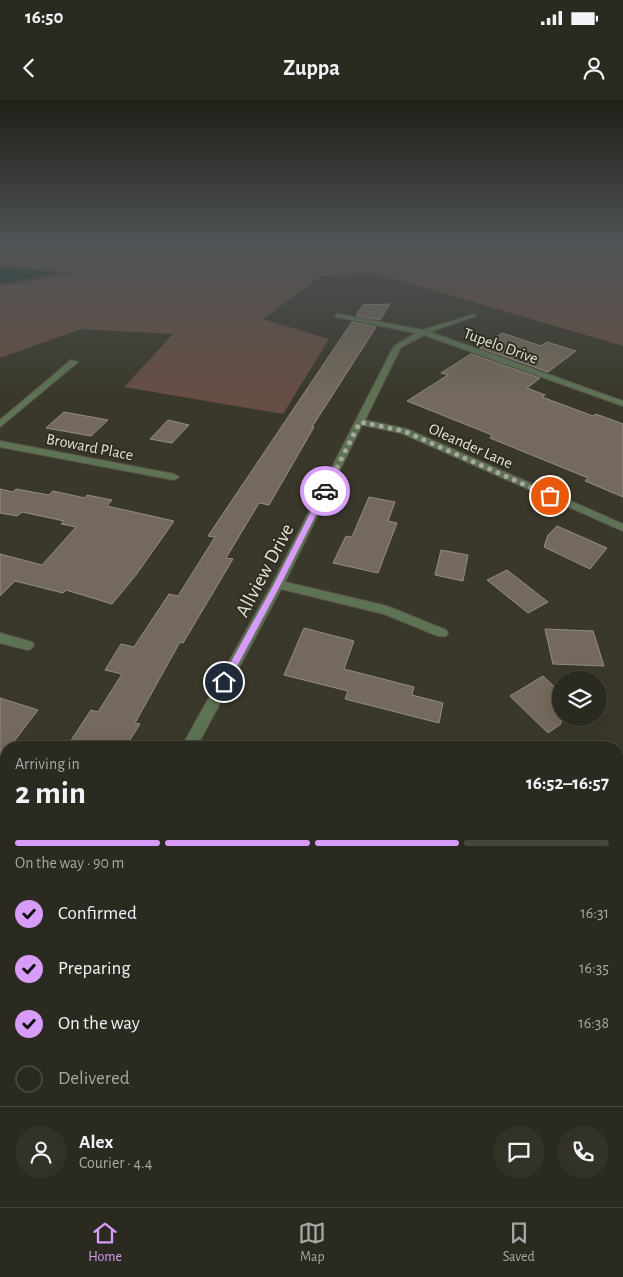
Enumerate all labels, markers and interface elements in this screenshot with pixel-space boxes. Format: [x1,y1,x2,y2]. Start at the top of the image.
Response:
text: 16:50 [25,8,63,27]
icon: back [15,54,43,82]
icon: person [580,54,608,82]
text: Zuppa [283,57,340,79]
street label: Tupelo Drive [461,325,540,367]
street label: Oleander Lane [426,420,515,472]
street label: Broward Place [45,431,135,463]
courier [300,466,350,516]
pin [529,475,571,517]
icon: car [311,477,339,505]
icon: bag [536,482,564,510]
street label: Allview Drive [232,521,298,620]
pin [203,661,245,703]
icon: home [210,668,238,696]
map controls [552,671,607,726]
button: layers [552,671,607,726]
text: Arriving in [15,756,80,772]
text: 16:52–16:57 [526,774,609,793]
text: 2 min [15,777,86,809]
text: On the way · 90 m [15,855,124,871]
icon: check [15,900,43,928]
text: Confirmed [58,904,137,923]
text: 16:31 [580,905,609,921]
icon: check [15,955,43,983]
text: Preparing [58,959,131,978]
text: 16:35 [579,960,609,976]
icon: check [15,1010,43,1038]
text: On the way [58,1014,140,1033]
text: 16:38 [578,1015,609,1031]
text: Delivered [58,1069,130,1088]
button: person [15,1126,67,1178]
button: chat [493,1126,545,1178]
button: phone [557,1126,609,1178]
text: Alex [79,1133,113,1152]
text: Courier · 4.4 [79,1155,152,1171]
tab: Home [88,1219,122,1266]
tab: Map [298,1219,326,1266]
tab: Saved [503,1219,535,1266]

